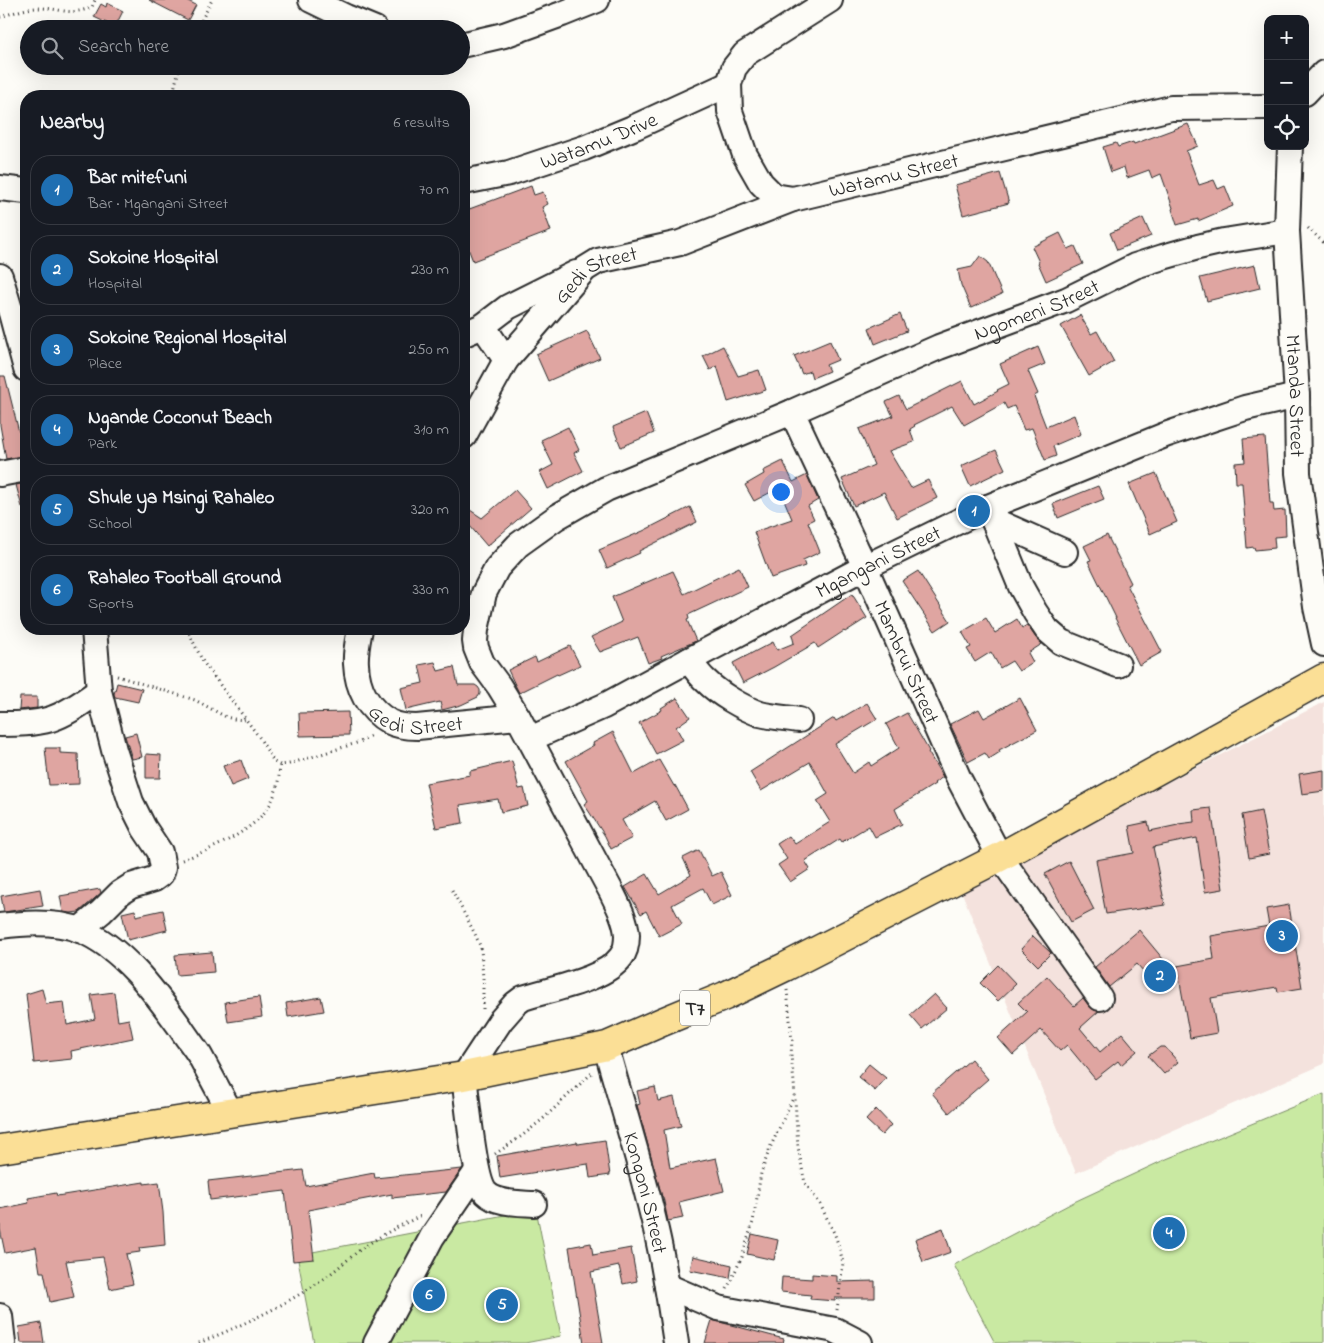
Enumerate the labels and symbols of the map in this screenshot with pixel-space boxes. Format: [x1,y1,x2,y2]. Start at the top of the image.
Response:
street label: Watamu Drive [537,106,663,179]
street label: Watamu Street [826,147,962,207]
street label: Gedi Street [548,240,640,312]
street label: Ngomeni Street [970,273,1105,350]
street label: Mtanda Street [1276,334,1311,457]
your location [768,479,794,505]
pin: 1 [958,492,990,530]
street label: Mgangani Street [811,519,947,607]
street label: Mambrui Street [865,596,946,729]
street label: Gedi Street [360,698,464,744]
pin: 3 [1266,917,1298,955]
pin: 2 [1144,957,1176,995]
road number: T7 [680,990,710,1026]
street label: Kongoni Street [614,1129,674,1257]
pin: 4 [1153,1214,1185,1252]
pin: 6 [413,1276,445,1314]
pin: 5 [486,1286,518,1324]

